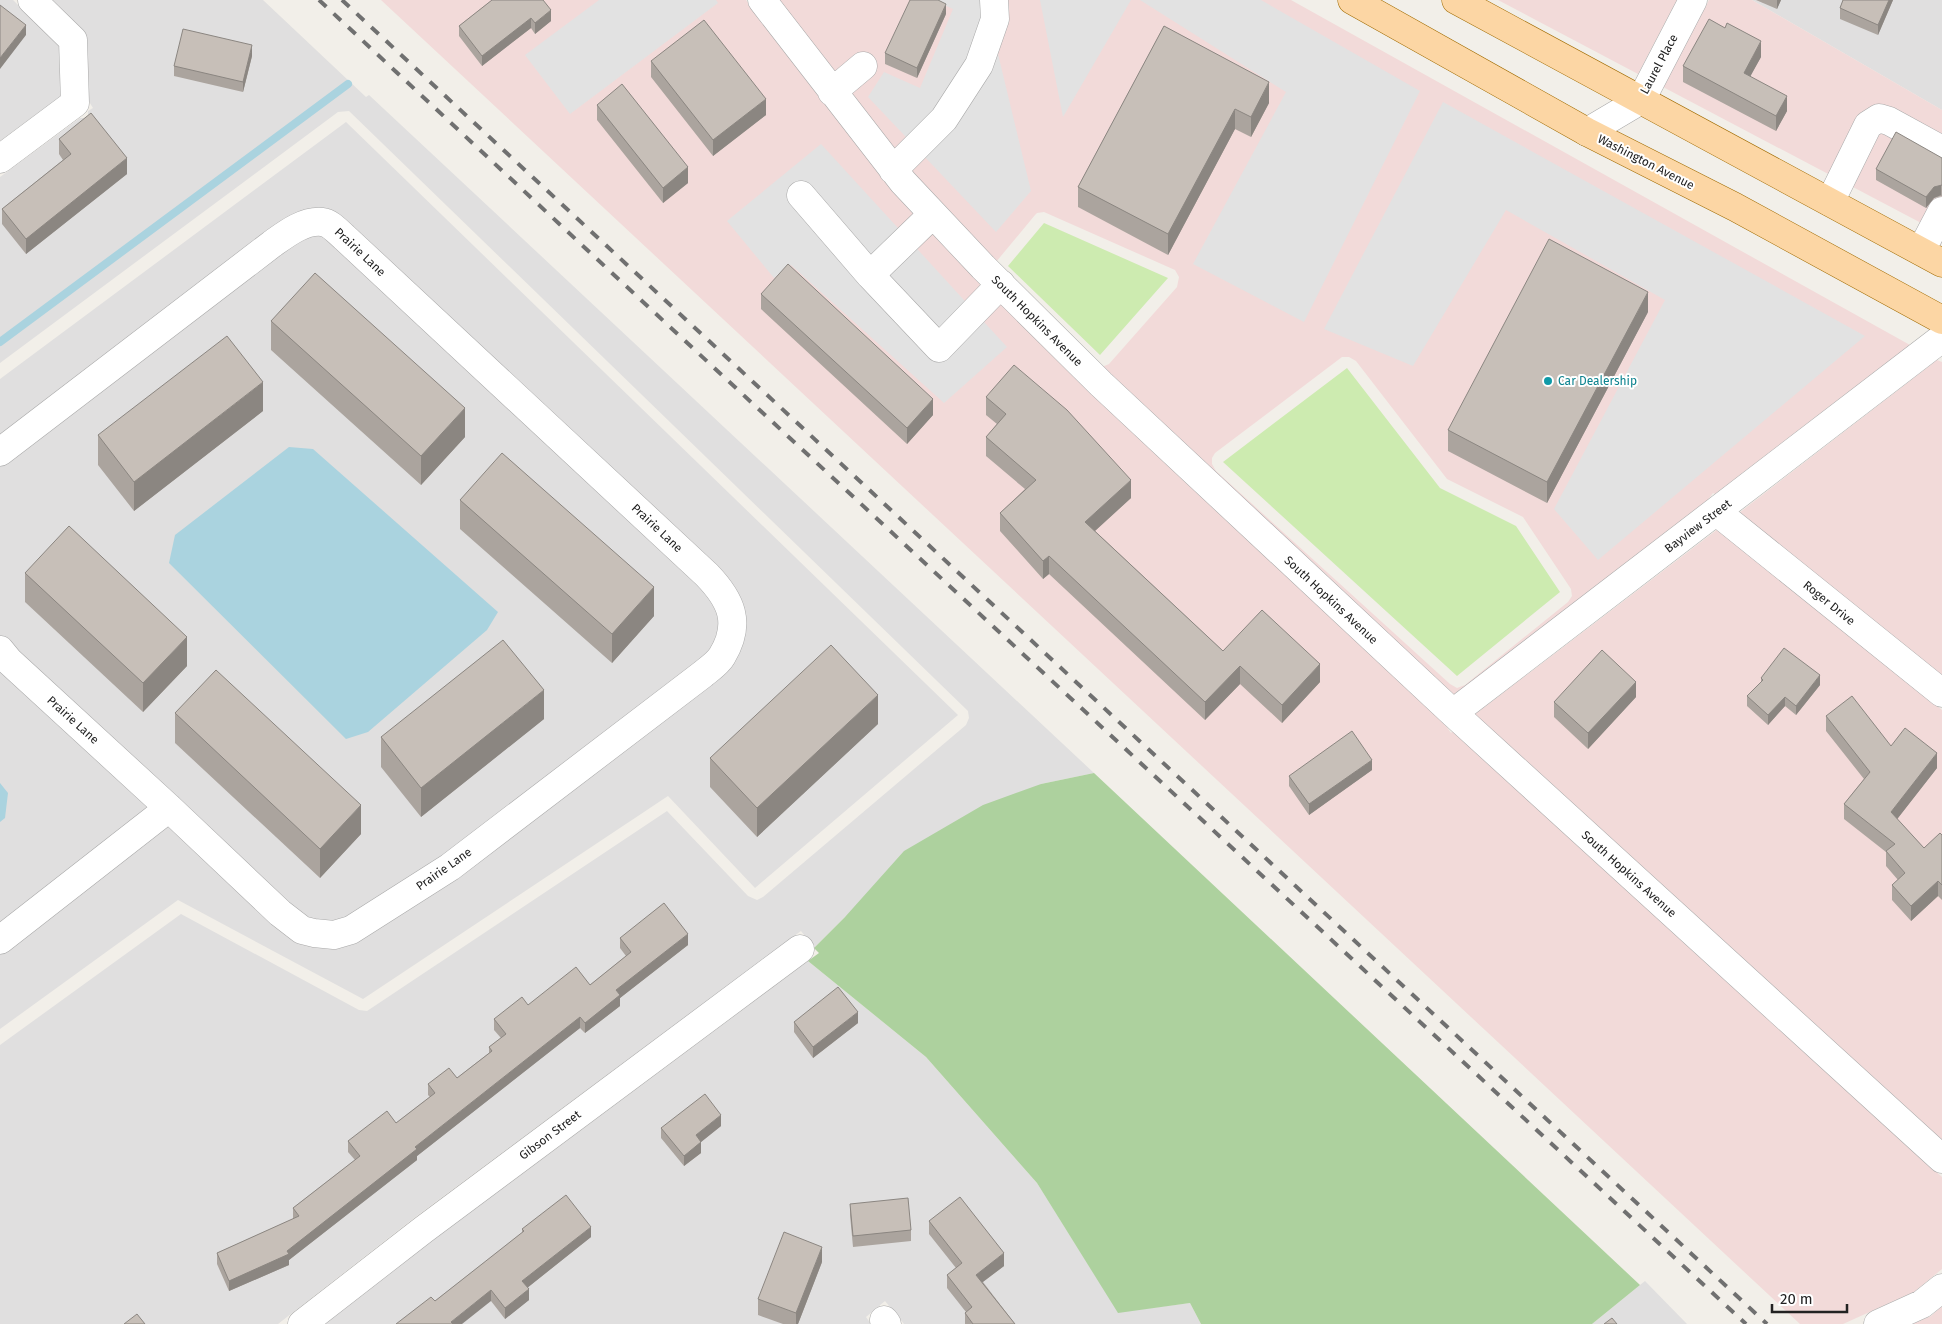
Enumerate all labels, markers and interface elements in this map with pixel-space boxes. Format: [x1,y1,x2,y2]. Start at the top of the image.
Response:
street label: Laurel Place [1637,32,1681,96]
street label: Washington Avenue [1595,132,1697,192]
street label: Prairie Lane [332,225,388,279]
street label: South Hopkins Avenue [989,273,1085,369]
place label: Car Dealership [1558,374,1637,388]
marker: Car Dealership [1542,375,1554,387]
street label: Bayview Street [1662,496,1735,556]
street label: Prairie Lane [629,501,685,555]
street label: South Hopkins Avenue [1281,553,1381,647]
street label: Roger Drive [1800,578,1858,628]
street label: Prairie Lane [44,693,102,747]
street label: South Hopkins Avenue [1579,828,1679,920]
street label: Prairie Lane [414,845,474,893]
street label: Gibson Street [516,1107,584,1163]
scale bar [1772,1282,1847,1314]
text: 20 m [1780,1290,1813,1308]

